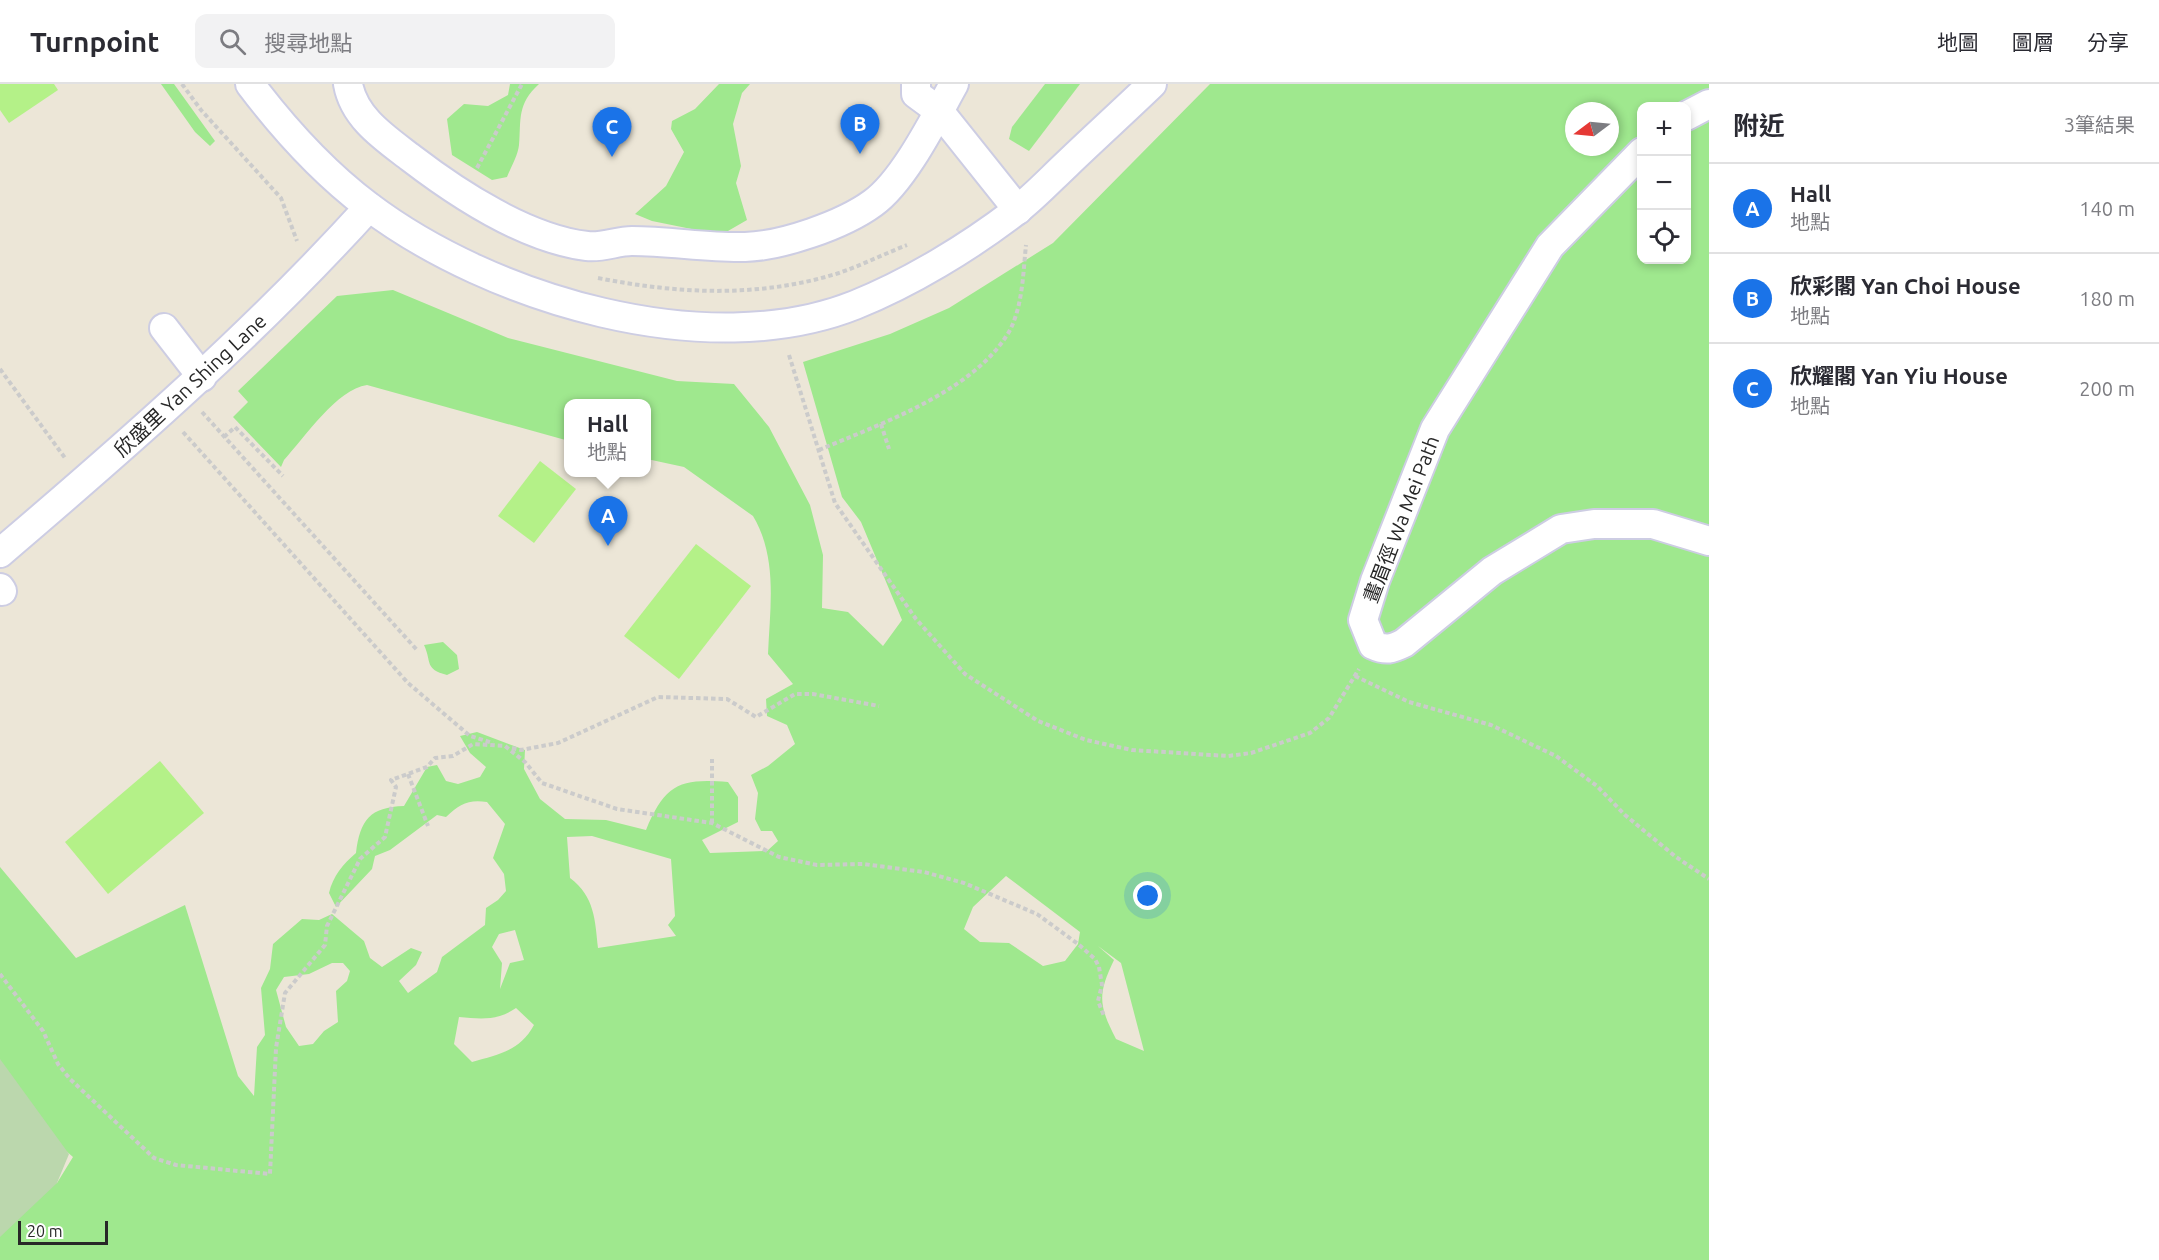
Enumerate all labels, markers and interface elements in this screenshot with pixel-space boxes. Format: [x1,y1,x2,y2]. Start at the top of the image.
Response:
search box [195,14,615,68]
icon: search [216,25,249,58]
text: Turnpoint [30,26,159,57]
text: 搜尋地點 [264,30,352,55]
text: 地圖 [1937,30,1979,54]
text: 圖層 [2012,30,2054,54]
text: 分享 [2087,30,2129,54]
north arrow [1565,102,1619,156]
map controls [1637,102,1691,264]
button: + [1637,102,1691,156]
pin: B [840,104,880,154]
pin: C [592,107,632,157]
text: 附近 [1733,111,1785,140]
text: 3筆結果 [2064,113,2135,136]
button: − [1637,156,1691,210]
text: Hall [1790,181,1831,206]
text: A [1745,197,1760,220]
text: 140 m [2079,197,2135,220]
button: locate [1637,210,1691,264]
text: 地點 [1790,210,1830,233]
text: 欣彩閣 Yan Choi House [1790,273,2021,298]
text: B [1746,287,1759,310]
text: 180 m [2079,287,2135,310]
text: 地點 [1790,304,1830,327]
street label: 欣盛里 Yan Shing Lane [109,309,271,461]
text: 欣耀閣 Yan Yiu House [1790,363,2008,388]
text: C [1746,377,1759,400]
text: 200 m [2079,377,2135,400]
text: 地點 [1790,394,1830,417]
popup [564,399,651,477]
text: Hall [587,411,628,436]
street label: 畫眉徑 Wa Mei Path [1359,432,1443,606]
text: 地點 [587,440,627,463]
pin: A [588,496,628,546]
your location [1133,881,1162,910]
scale bar [18,1218,108,1246]
text: 20 m [27,1222,63,1240]

